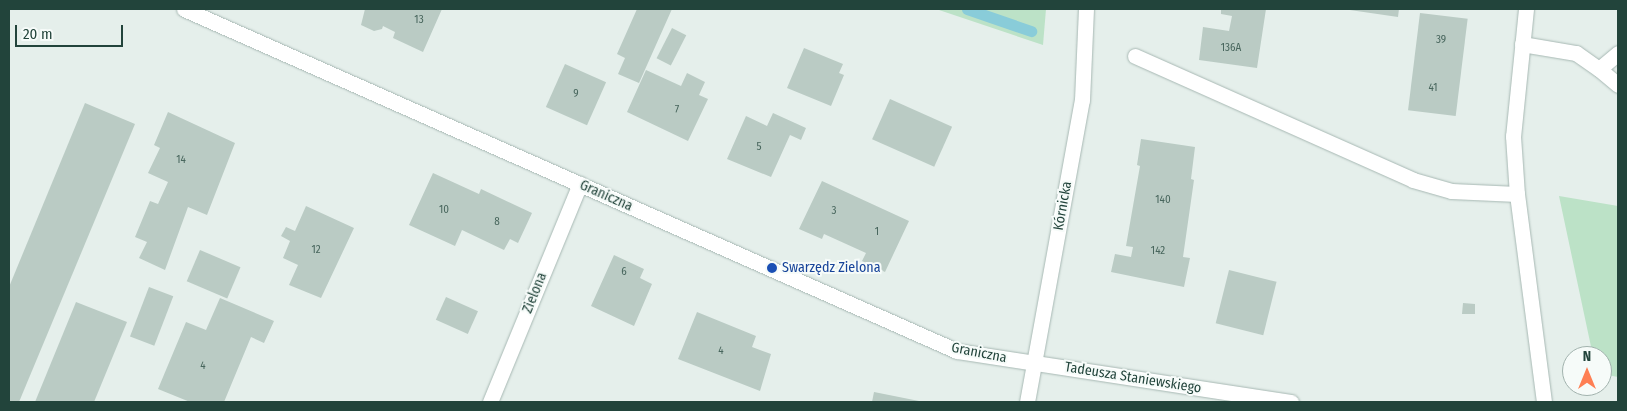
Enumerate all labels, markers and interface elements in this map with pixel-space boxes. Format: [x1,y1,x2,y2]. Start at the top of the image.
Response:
house number: 13 [414,13,424,27]
scale bar [18,15,125,47]
text: 20 m [23,25,53,43]
house number: 39 [1436,33,1446,47]
house number: 136A [1221,41,1241,55]
house number: 41 [1428,81,1438,95]
house number: 9 [573,87,579,101]
house number: 7 [675,103,679,117]
house number: 5 [756,140,762,154]
house number: 14 [176,153,186,167]
street label: Graniczna [577,177,635,215]
street label: Kórnicka [1050,180,1076,232]
house number: 140 [1155,193,1171,207]
house number: 10 [439,203,449,217]
house number: 3 [832,204,836,218]
house number: 8 [494,215,500,229]
house number: 1 [875,225,879,239]
house number: 12 [311,243,321,257]
house number: 142 [1151,244,1165,258]
place label: Swarzędz Zielona [782,260,880,276]
marker: Swarzędz Zielona [766,262,778,274]
house number: 6 [621,265,627,279]
street label: Zielona [519,270,551,316]
street label: Graniczna [950,339,1008,367]
house number: 4 [718,344,724,358]
north arrow [1562,346,1612,396]
text: N [1583,348,1591,365]
house number: 4 [200,359,206,373]
street label: Tadeusza Staniewskiego [1064,359,1202,397]

